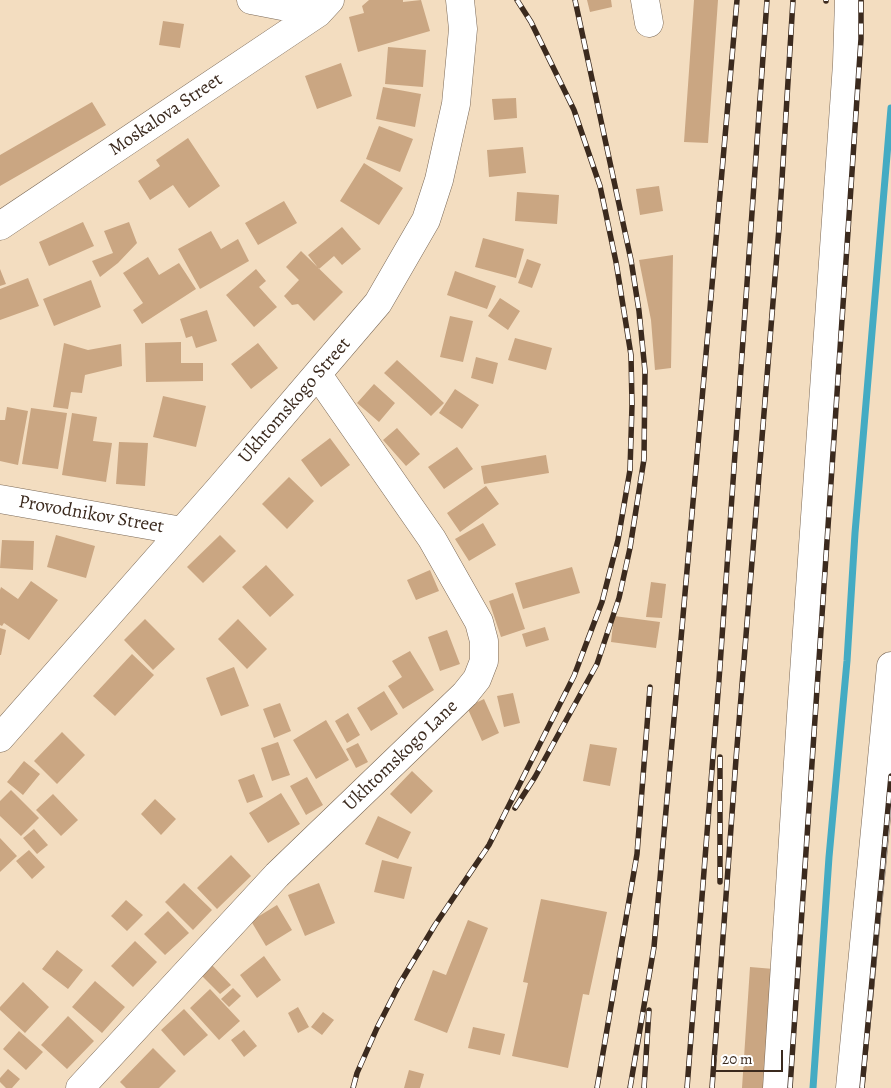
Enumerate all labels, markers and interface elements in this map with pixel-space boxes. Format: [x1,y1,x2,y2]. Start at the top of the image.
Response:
street label: Moskalova Street [105,69,227,161]
street label: Ukhtomskogo Street [234,333,356,469]
street label: Provodnikov Street [17,491,165,539]
street label: Ukhtomskogo Lane [339,696,463,816]
scale bar [716,1040,785,1072]
text: 20 m [722,1049,753,1069]

